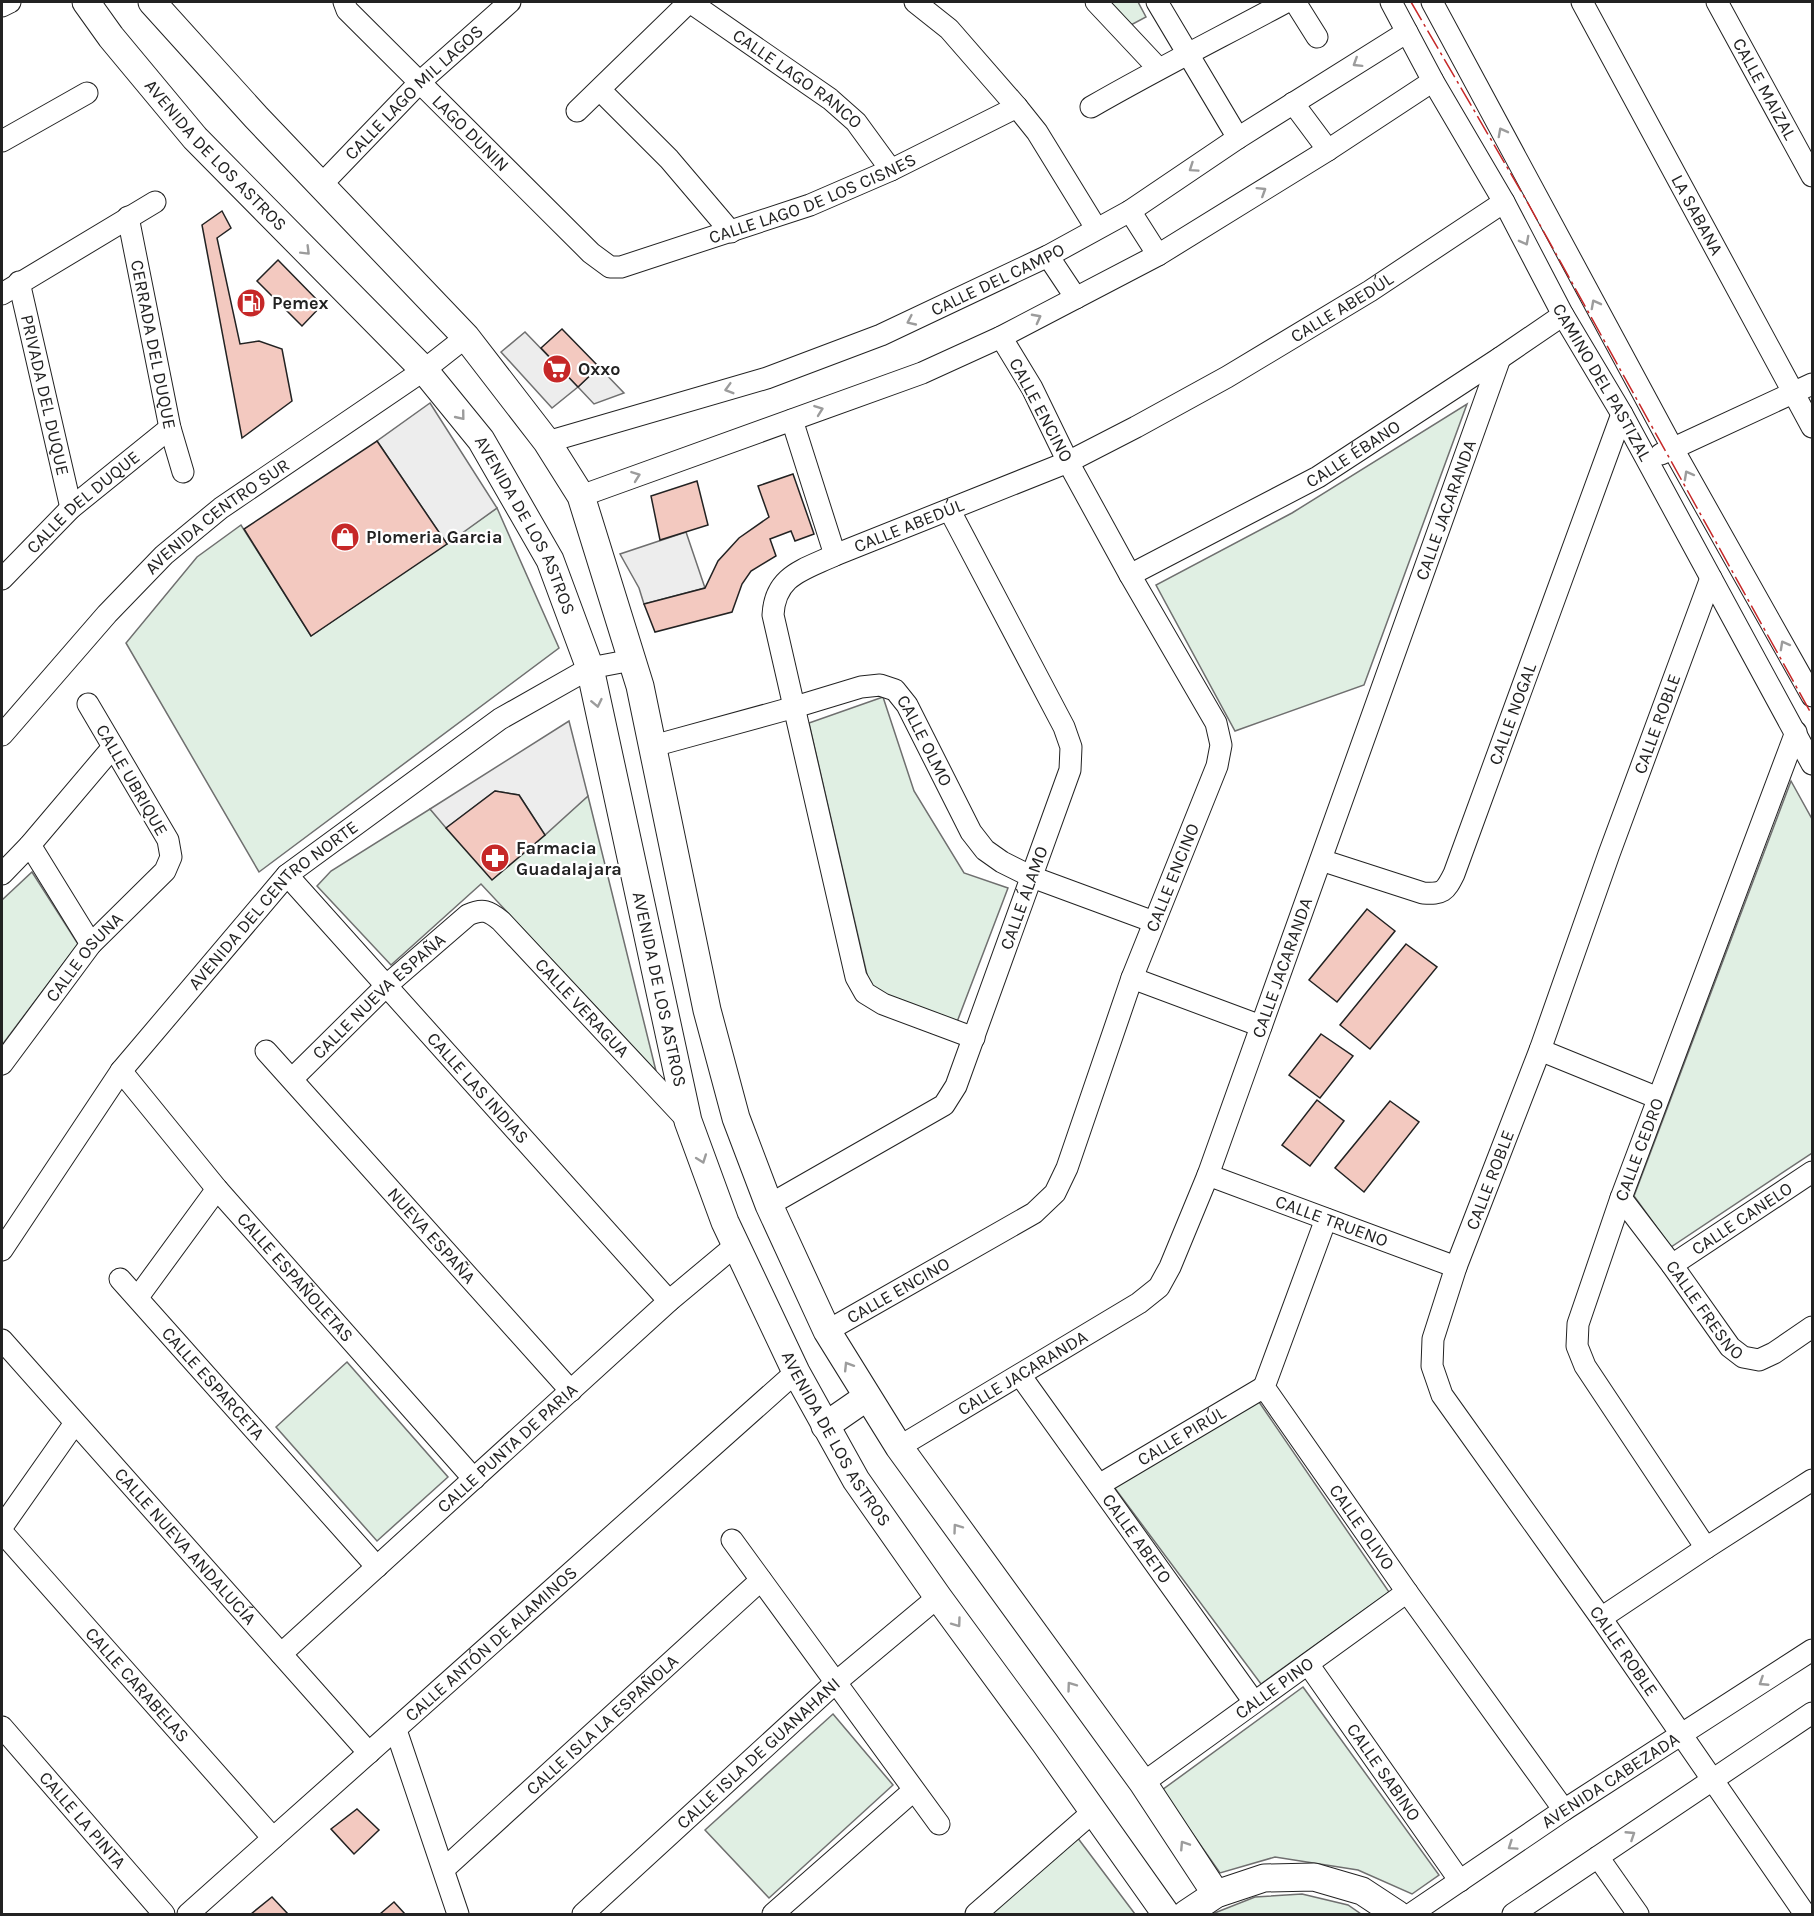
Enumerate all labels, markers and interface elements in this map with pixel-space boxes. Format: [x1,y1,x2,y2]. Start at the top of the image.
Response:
street label: CALLE LAGO MIL LAGOS [340,20,488,165]
street label: CALLE LAGO RANCO [728,24,867,133]
street label: CALLE MAIZAL [1728,34,1801,144]
one-way arrow [1353,56,1364,67]
street label: AVENIDA DE LOS ASTROS [140,75,292,236]
street label: LAGO DUNIN [428,90,514,176]
one-way arrow [1498,127,1510,138]
street label: CALLE LAGO DE LOS CISNES [706,148,920,248]
one-way arrow [1189,161,1200,172]
street label: LA SABANA [1666,171,1728,259]
one-way arrow [1256,187,1266,199]
one-way arrow [1517,235,1529,246]
street label: CALLE DEL CAMPO [927,238,1068,321]
one-way arrow [299,244,310,255]
street label: CERRADA DEL DUQUE [126,258,181,431]
street label: CALLE ABEDÚL [1286,267,1398,347]
fuel station icon: Pemex [235,287,267,319]
place label: Pemex [272,292,329,314]
one-way arrow [1591,299,1602,310]
street label: CAMINO DEL PASTIZAL [1548,300,1657,465]
street label: PRIVADA DEL DUQUE [16,312,74,478]
one-way arrow [907,313,918,325]
one-way arrow [1031,314,1042,325]
supermarket icon: Oxxo [541,353,573,385]
street label: CALLE ENCINO [1004,354,1078,466]
place label: Oxxo [578,358,620,380]
one-way arrow [724,382,735,394]
one-way arrow [813,405,824,418]
one-way arrow [454,409,465,420]
street label: CALLE ÉBANO [1302,415,1404,492]
street label: AVENIDA DE LOS ASTROS [470,432,580,618]
street label: CALLE JACARANDA [1410,437,1481,583]
street label: CALLE DEL DUQUE [22,446,144,558]
street label: AVENIDA CENTRO SUR [140,454,294,579]
one-way arrow [630,471,641,483]
one-way arrow [1684,471,1695,481]
street label: CALLE ABEDÚL [851,494,967,557]
shop icon: Plomeria Garcia [329,521,361,553]
place label: Plomeria Garcia [366,526,503,548]
one-way arrow [1780,641,1791,651]
street label: CALLE NOGAL [1484,659,1541,768]
street label: CALLE ROBLE [1629,671,1685,777]
street label: CALLE OLMO [892,690,957,790]
one-way arrow [590,698,603,708]
street label: CALLE UBRIQUE [91,720,173,840]
street label: AVENIDA DEL CENTRO NORTE [184,816,362,994]
street label: CALLE ENCINO [1141,820,1204,935]
place label: Farmacia Guadalajara [516,837,622,880]
pharmacy icon: Farmacia Guadalajara [479,842,511,874]
street label: CALLE ÁLAMO [995,843,1053,953]
street label: AVENIDA DE LOS ASTROS [628,890,691,1089]
street label: CALLE JACARANDA [1247,895,1317,1041]
street label: CALLE OSUNA [41,908,127,1006]
street label: CALLE NUEVA ESPAÑA [308,929,450,1064]
street label: CALLE VERAGUA [530,954,634,1062]
street label: CALLE LAS INDIAS [422,1028,534,1148]
street label: CALLE CEDRO [1610,1095,1669,1204]
street label: CALLE ROBLE [1461,1127,1519,1233]
one-way arrow [694,1153,707,1164]
street label: CALLE CANELO [1687,1177,1797,1260]
street label: NUEVA ESPAÑA [383,1183,480,1288]
street label: CALLE TRUENO [1272,1190,1391,1252]
street label: CALLE ESPAÑOLETAS [232,1208,358,1346]
street label: CALLE ENCINO [843,1252,954,1328]
street label: CALLE FRESNO [1661,1256,1748,1364]
street label: CALLE ESPARCETA [157,1322,269,1445]
street label: CALLE JACARANDA [954,1326,1091,1420]
street label: AVENIDA DE LOS ASTROS [777,1348,896,1530]
one-way arrow [844,1362,856,1372]
street label: CALLE PUNTA DE PARIA [433,1379,582,1517]
street label: CALLE PIRÚL [1133,1401,1230,1471]
street label: CALLE NUEVA ANDALUCÍA [110,1463,261,1629]
street label: CALLE OLIVO [1324,1480,1399,1574]
street label: CALLE ABETO [1097,1489,1176,1588]
one-way arrow [953,1523,964,1534]
street label: CALLE ANTÓN DE ALAMINOS [400,1561,582,1726]
street label: CALLE ROBLE [1585,1602,1663,1701]
one-way arrow [950,1616,961,1627]
street label: CALLE CARABELAS [80,1623,194,1747]
street label: CALLE ISLA LA ESPAÑOLA [522,1650,683,1800]
street label: CALLE PINO [1231,1652,1318,1724]
street label: CALLE ISLA DE GUANAHANI [672,1673,844,1834]
one-way arrow [1759,1674,1769,1686]
one-way arrow [1068,1681,1079,1692]
street label: CALLE SABINO [1342,1719,1425,1825]
street label: AVENIDA CABEZADA [1537,1728,1683,1833]
street label: CALLE LA PINTA [34,1767,131,1873]
one-way arrow [1625,1831,1635,1843]
one-way arrow [1508,1838,1518,1850]
one-way arrow [1180,1841,1191,1852]

